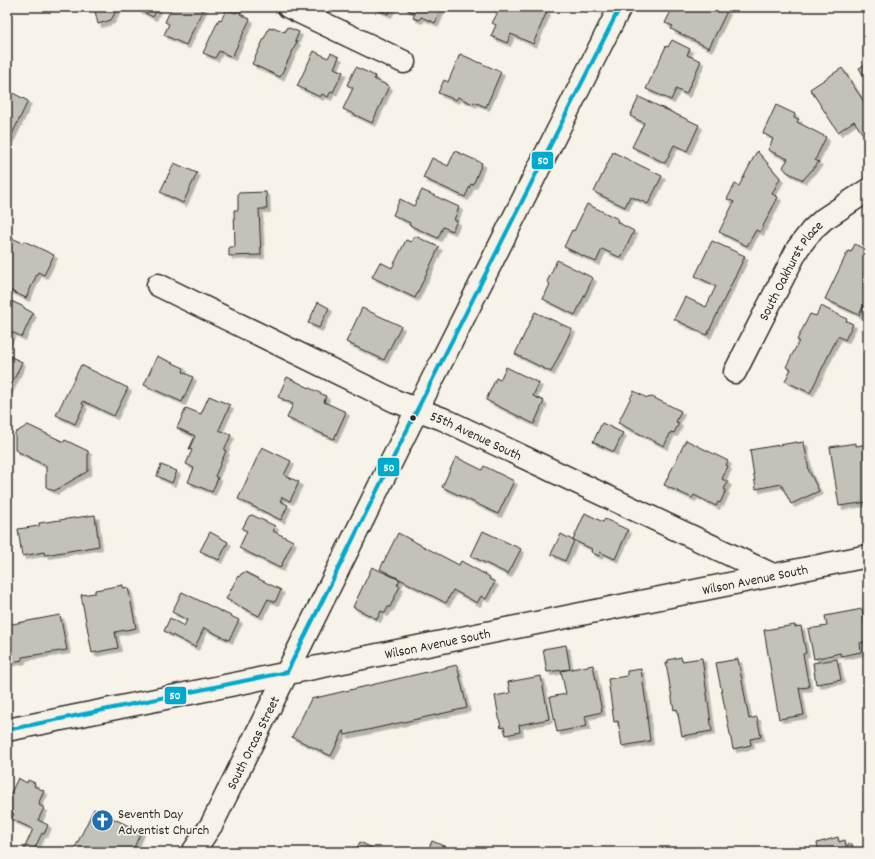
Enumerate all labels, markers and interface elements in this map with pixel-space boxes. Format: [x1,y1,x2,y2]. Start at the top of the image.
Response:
line badge: 50 [531,151,554,170]
text: 50 [537,154,549,170]
street label: South Oakhurst Place [755,217,828,325]
street label: 55th Avenue South [427,407,525,467]
unlabelled marker [408,413,418,423]
line badge: 50 [377,457,400,477]
text: 50 [383,461,395,477]
street label: Wilson Avenue South [701,560,810,601]
street label: Wilson Avenue South [383,625,492,665]
line badge: 50 [164,686,187,705]
text: 50 [169,689,181,705]
street label: South Orcas Street [223,693,286,793]
place label: Seventh Day Adventist Church [118,805,209,841]
church icon: Seventh Day Adventist Church [90,808,116,834]

